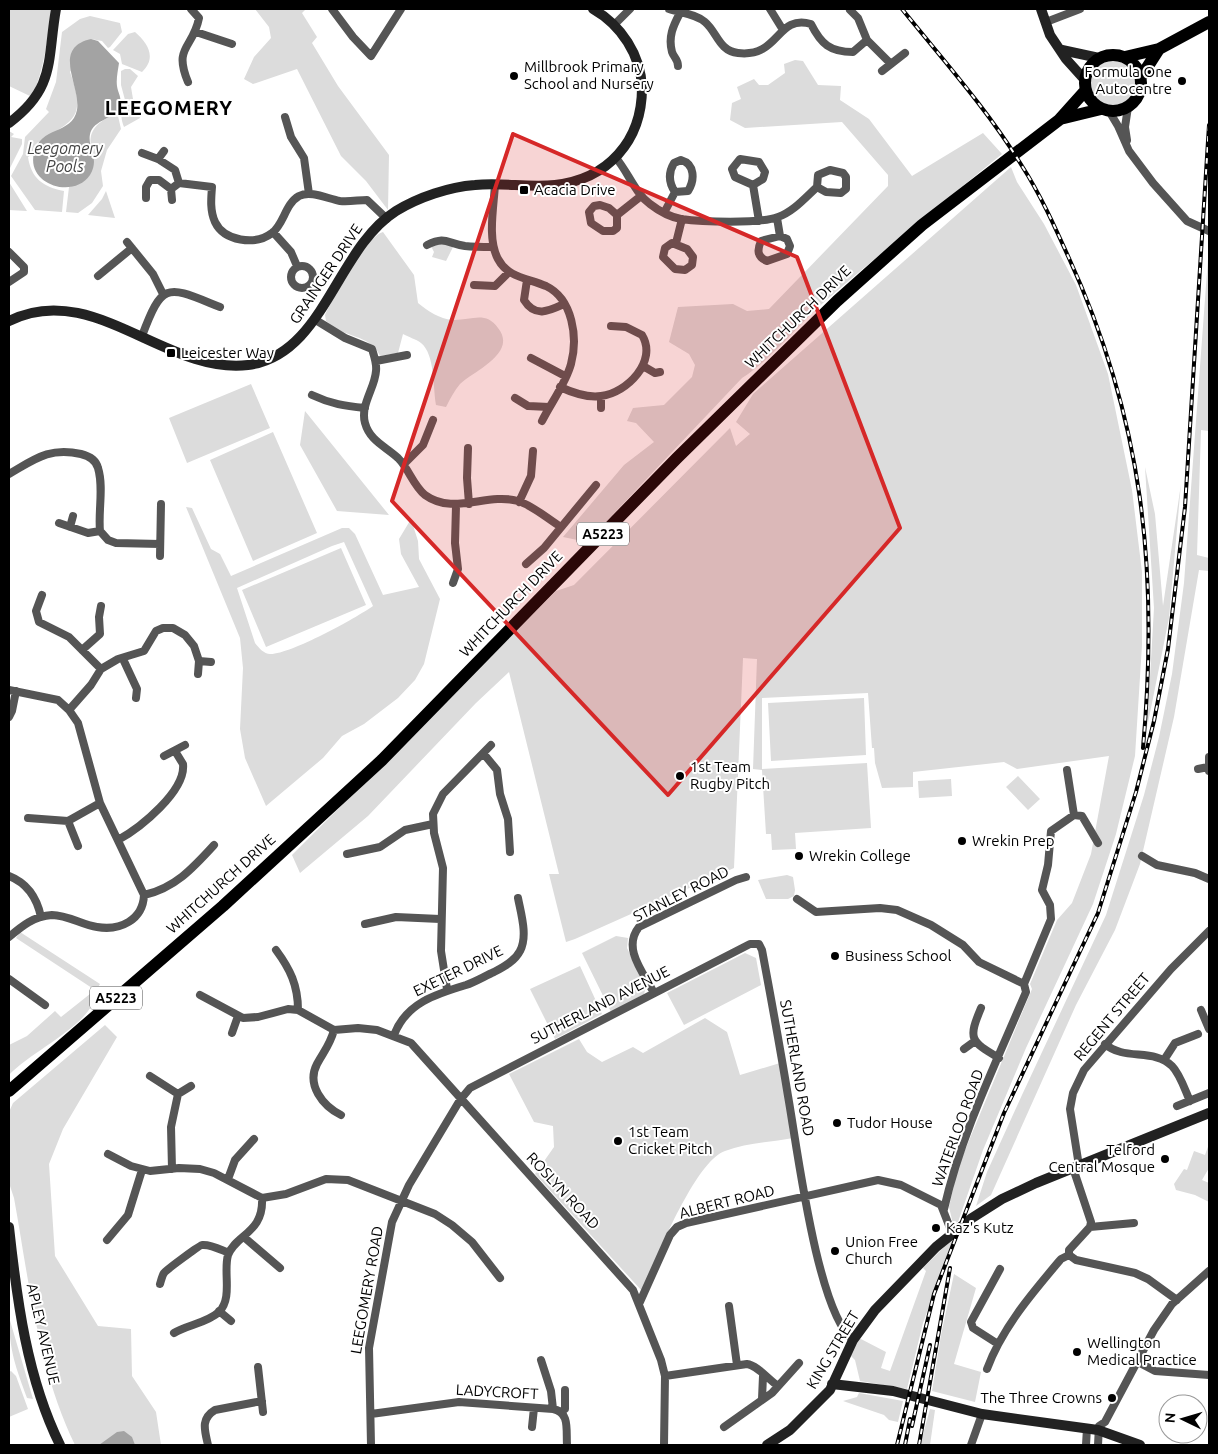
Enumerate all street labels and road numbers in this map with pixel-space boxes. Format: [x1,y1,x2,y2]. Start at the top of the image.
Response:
street label: GRAINGER DRIVE [286,221,365,327]
street label: WHITCHURCH DRIVE [741,262,854,371]
road number: A5223 [577,522,629,546]
street label: WHITCHURCH DRIVE [456,547,565,660]
street label: WHITCHURCH DRIVE [163,830,278,937]
street label: STANLEY ROAD [630,862,731,925]
street label: EXETER DRIVE [410,942,505,1000]
street label: SUTHERLAND AVENUE [528,962,672,1047]
street label: REGENT STREET [1070,969,1154,1064]
road number: A5223 [90,986,142,1010]
street label: SUTHERLAND ROAD [777,998,818,1138]
street label: WATERLOO ROAD [928,1067,987,1189]
street label: ROSLYN ROAD [523,1149,603,1233]
street label: ALBERT ROAD [677,1181,776,1222]
street label: LEEGOMERY ROAD [347,1225,386,1355]
street label: APLEY AVENUE [24,1282,63,1386]
street label: KING STREET [803,1307,863,1392]
street label: LADYCROFT [455,1381,539,1402]

